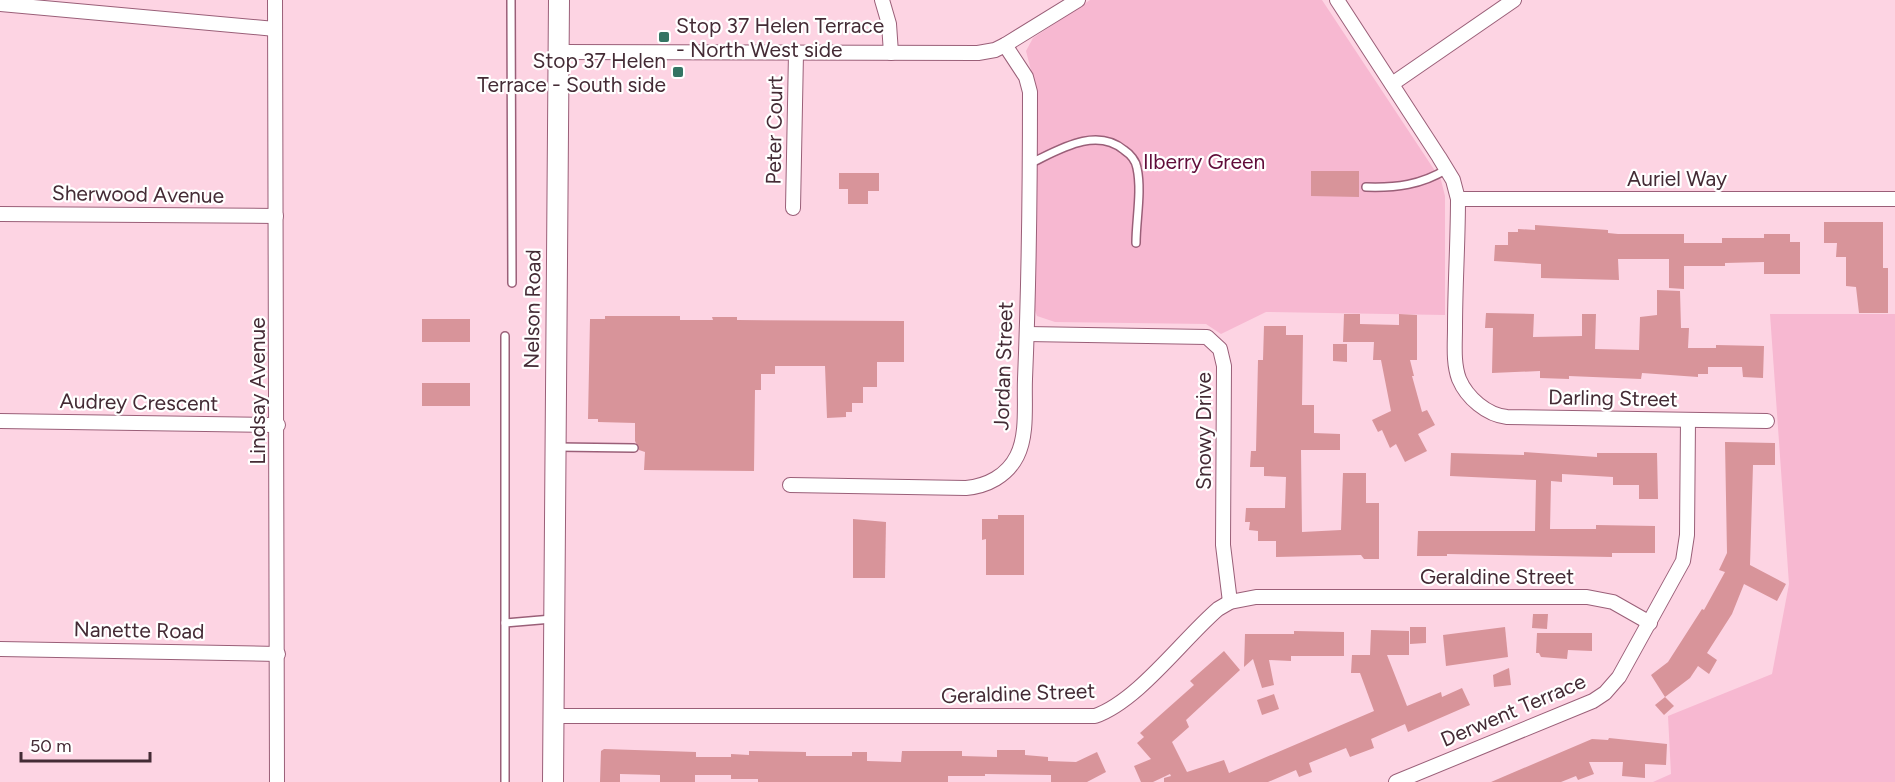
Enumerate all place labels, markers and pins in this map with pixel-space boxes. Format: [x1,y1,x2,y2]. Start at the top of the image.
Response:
place label: Stop 37 Helen Terrace - North West side [676,13,884,62]
marker: Stop 37 Helen Terrace - North West side [657,30,671,44]
place label: Stop 37 Helen Terrace - South side [477,48,666,97]
marker: Stop 37 Helen Terrace - South side [671,65,685,79]

